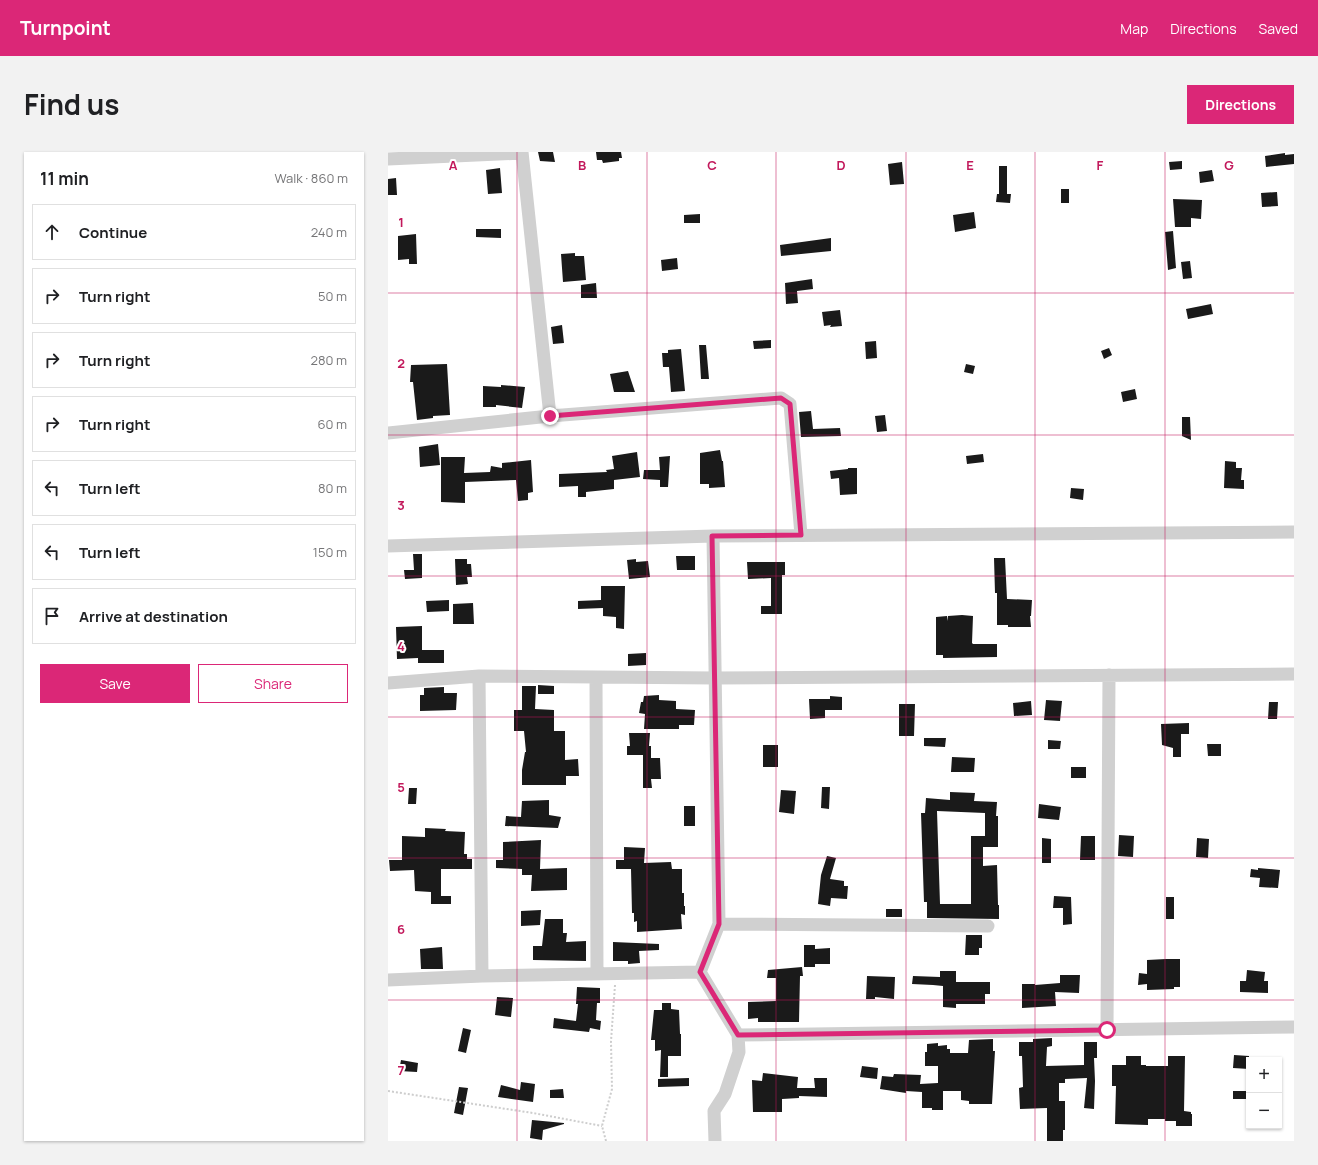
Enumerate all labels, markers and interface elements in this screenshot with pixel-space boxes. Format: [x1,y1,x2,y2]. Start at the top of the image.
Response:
text: Turnpoint [20,15,111,41]
text: Map [1120,19,1148,38]
text: Directions [1170,19,1237,38]
text: Saved [1259,19,1298,38]
text: Find us [24,85,119,123]
button: Directions [1187,85,1294,124]
text: A [449,156,458,174]
text: B [578,156,586,174]
text: C [707,156,717,174]
text: D [836,156,846,174]
text: E [966,156,974,174]
text: F [1097,156,1104,174]
text: G [1224,156,1234,174]
text: 11 min [40,167,89,190]
text: Walk · 860 m [274,169,348,187]
text: 1 [398,213,404,231]
icon: ahead [41,221,63,243]
text: Continue [79,222,147,243]
text: 240 m [311,223,347,241]
icon: right [41,285,63,307]
text: Turn right [79,286,150,307]
text: 50 m [318,287,347,305]
icon: right [41,349,63,371]
text: Turn right [79,350,150,371]
text: 280 m [310,351,347,369]
text: 2 [397,354,405,372]
route end [541,407,559,425]
icon: right [41,413,63,435]
text: Turn right [79,414,150,435]
text: 60 m [317,415,347,433]
icon: left [41,477,63,499]
text: Turn left [79,478,141,499]
text: 80 m [318,479,347,497]
text: 3 [397,496,405,514]
icon: left [41,541,63,563]
text: Turn left [79,542,141,563]
text: 150 m [313,543,347,561]
icon: arrive [41,605,63,627]
text: Arrive at destination [79,606,228,627]
text: 4 [397,637,405,655]
button: Save [40,664,190,703]
button: Share [198,664,348,703]
text: 5 [397,778,405,796]
text: 6 [397,920,405,938]
route start [1098,1021,1116,1039]
map controls [1246,1057,1282,1129]
button: + [1246,1057,1282,1093]
text: 7 [398,1061,405,1079]
button: − [1246,1093,1282,1129]

